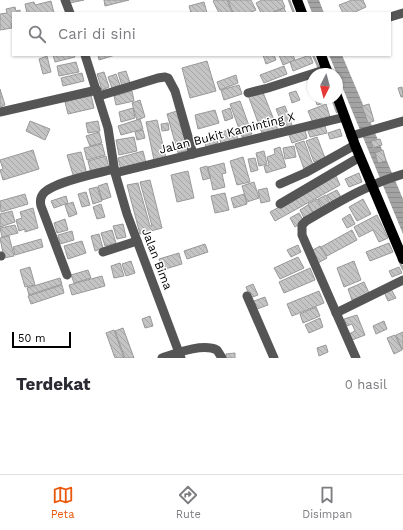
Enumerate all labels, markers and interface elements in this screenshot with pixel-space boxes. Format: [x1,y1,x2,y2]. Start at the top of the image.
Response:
search box [12,12,391,56]
icon: search [26,23,48,45]
text: Cari di sini [58,25,136,43]
north arrow [307,68,343,104]
street label: Jalan Bukit Kaminting X [158,109,296,157]
street label: Jalan Bima [139,226,175,292]
scale bar [12,330,71,349]
text: 50 m [18,332,45,345]
text: Terdekat [16,374,91,394]
text: 0 hasil [345,377,387,392]
tab: Peta [51,484,74,521]
tab: Rute [176,484,201,521]
tab: Disimpan [302,484,352,521]

